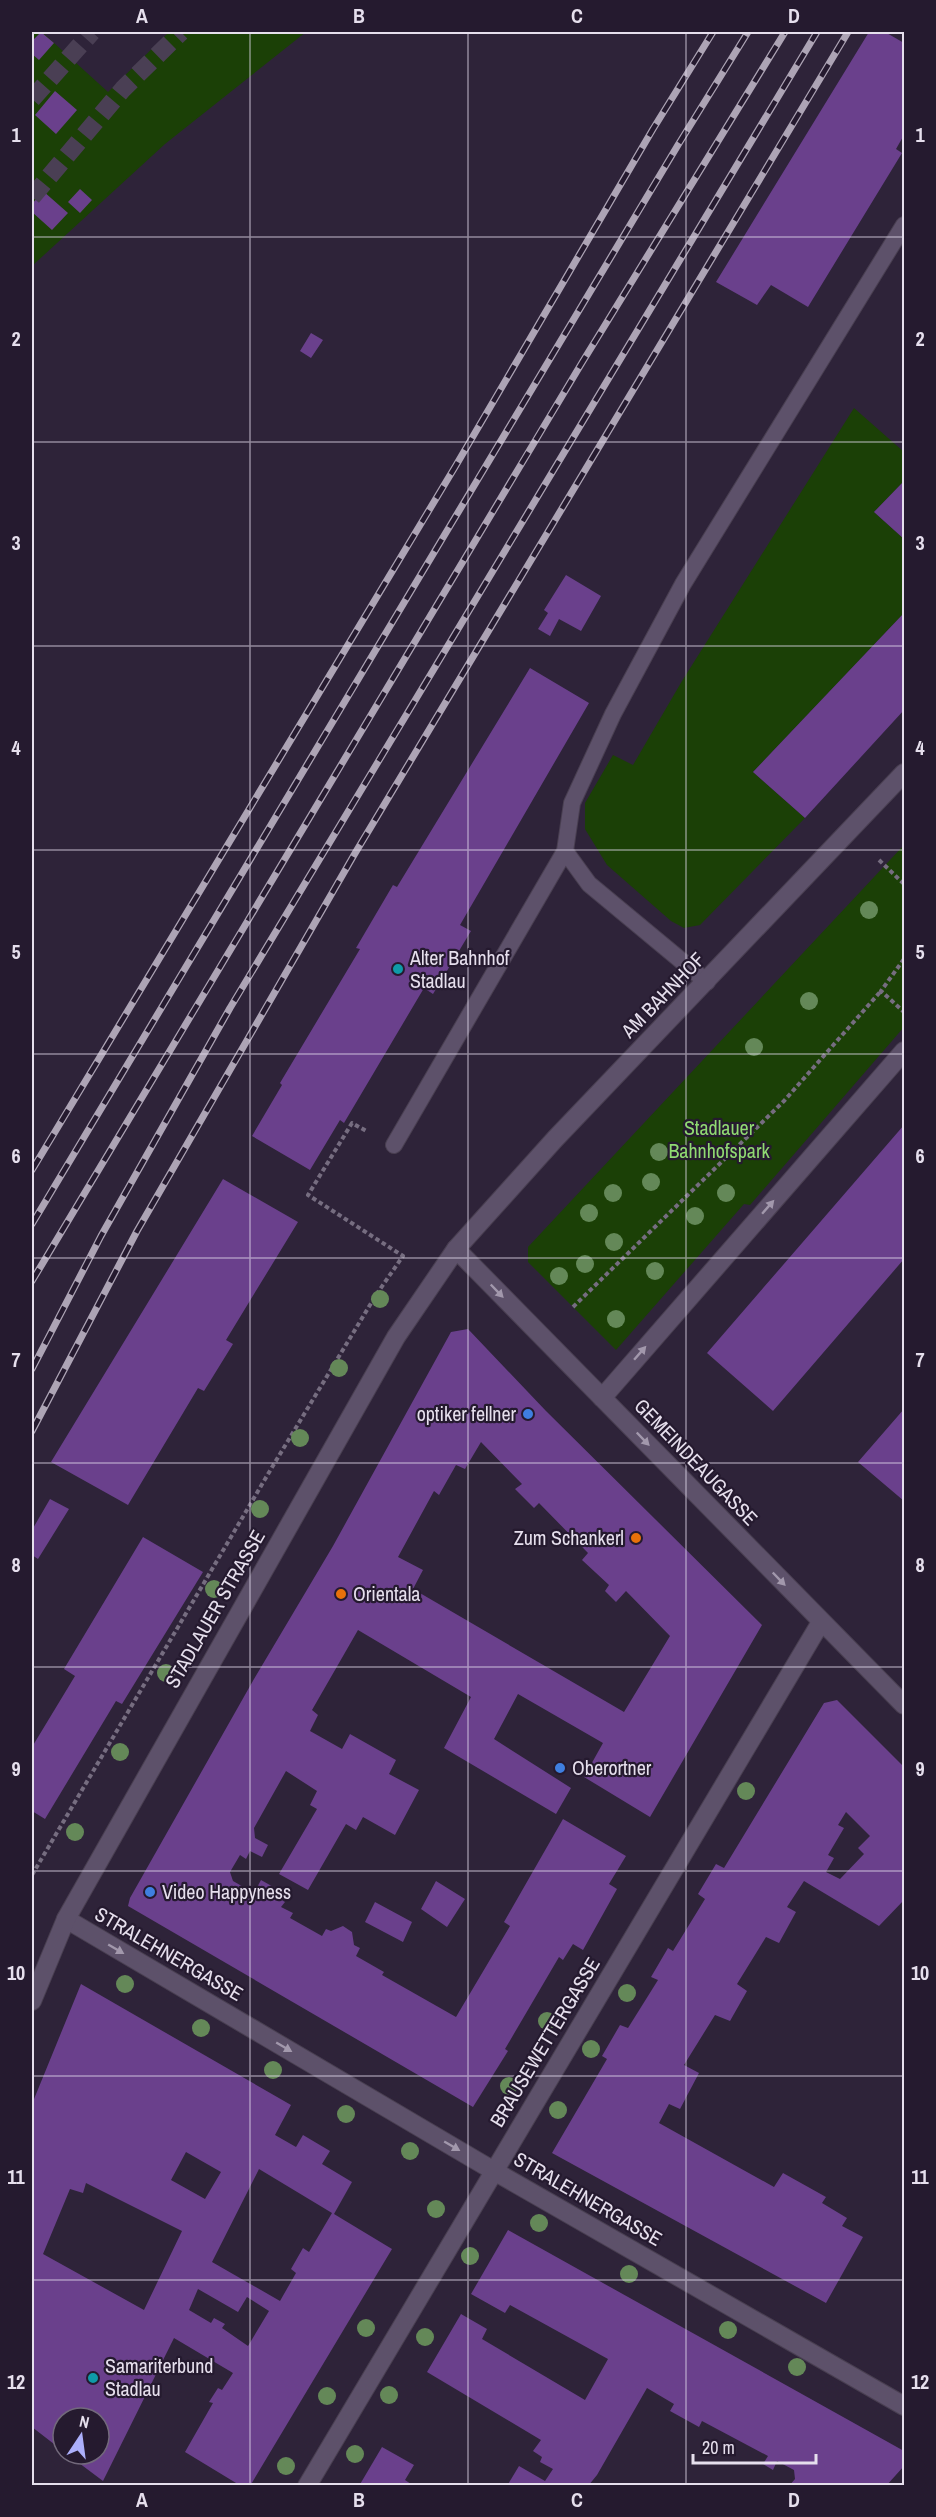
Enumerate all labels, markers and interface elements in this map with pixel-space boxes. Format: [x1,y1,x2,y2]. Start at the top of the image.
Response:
text: A [136,2,148,29]
text: B [353,2,365,29]
text: C [571,2,583,29]
text: D [788,2,800,29]
text: 1 [11,121,21,148]
text: 1 [915,121,925,148]
text: 2 [11,325,21,352]
text: 2 [915,325,925,352]
text: 3 [11,529,21,556]
text: 3 [915,529,925,556]
text: 4 [11,734,21,761]
text: 4 [915,734,925,761]
text: 5 [11,938,21,965]
text: 5 [915,938,925,965]
place label: Alter Bahnhof Stadlau [409,944,510,994]
street label: AM BAHNHOF [614,946,710,1044]
marker: Alter Bahnhof Stadlau [391,962,405,976]
park label: Stadlauer Bahnhofspark [668,1114,770,1164]
text: 6 [11,1142,21,1169]
text: 6 [915,1142,925,1169]
one-way arrow [761,1199,775,1214]
one-way arrow [490,1284,504,1298]
text: 7 [11,1346,21,1373]
one-way arrow [633,1346,646,1361]
text: 7 [915,1346,925,1373]
street label: GEMEINDEAUGASSE [629,1392,764,1531]
place label: optiker fellner [417,1400,517,1427]
marker: optiker fellner [521,1407,535,1421]
one-way arrow [635,1432,649,1446]
place label: Zum Schankerl [514,1524,624,1551]
street label: STADLAUER STRASSE [158,1525,271,1693]
marker: Zum Schankerl [629,1531,643,1545]
text: 8 [11,1551,21,1578]
text: 8 [915,1551,925,1578]
one-way arrow [772,1571,786,1586]
place label: Orientala [353,1580,420,1607]
marker: Orientala [334,1587,348,1601]
place label: Oberortner [572,1754,652,1781]
text: 9 [11,1755,21,1782]
text: 9 [915,1755,925,1782]
marker: Oberortner [553,1761,567,1775]
place label: Video Happyness [162,1878,291,1905]
marker: Video Happyness [143,1885,157,1899]
street label: STRALEHNERGASSE [90,1900,248,2007]
one-way arrow [108,1943,124,1954]
street label: BRAUSEWETTERGASSE [483,1952,606,2131]
text: 10 [7,1959,25,1986]
text: 10 [911,1959,929,1986]
one-way arrow [276,2042,292,2053]
one-way arrow [444,2141,460,2152]
street label: STRALEHNERGASSE [509,2145,667,2252]
text: 11 [7,2163,26,2190]
text: 11 [911,2163,930,2190]
place label: Samariterbund Stadlau [105,2352,213,2402]
text: 12 [7,2368,25,2395]
text: 12 [911,2368,929,2395]
marker: Samariterbund Stadlau [86,2371,100,2385]
north arrow [51,2406,111,2466]
text: N [77,2410,91,2433]
scale bar [693,2427,816,2465]
text: 20 m [702,2435,735,2460]
text: A [136,2486,148,2513]
text: B [353,2486,365,2513]
text: C [571,2486,583,2513]
text: D [788,2486,800,2513]

